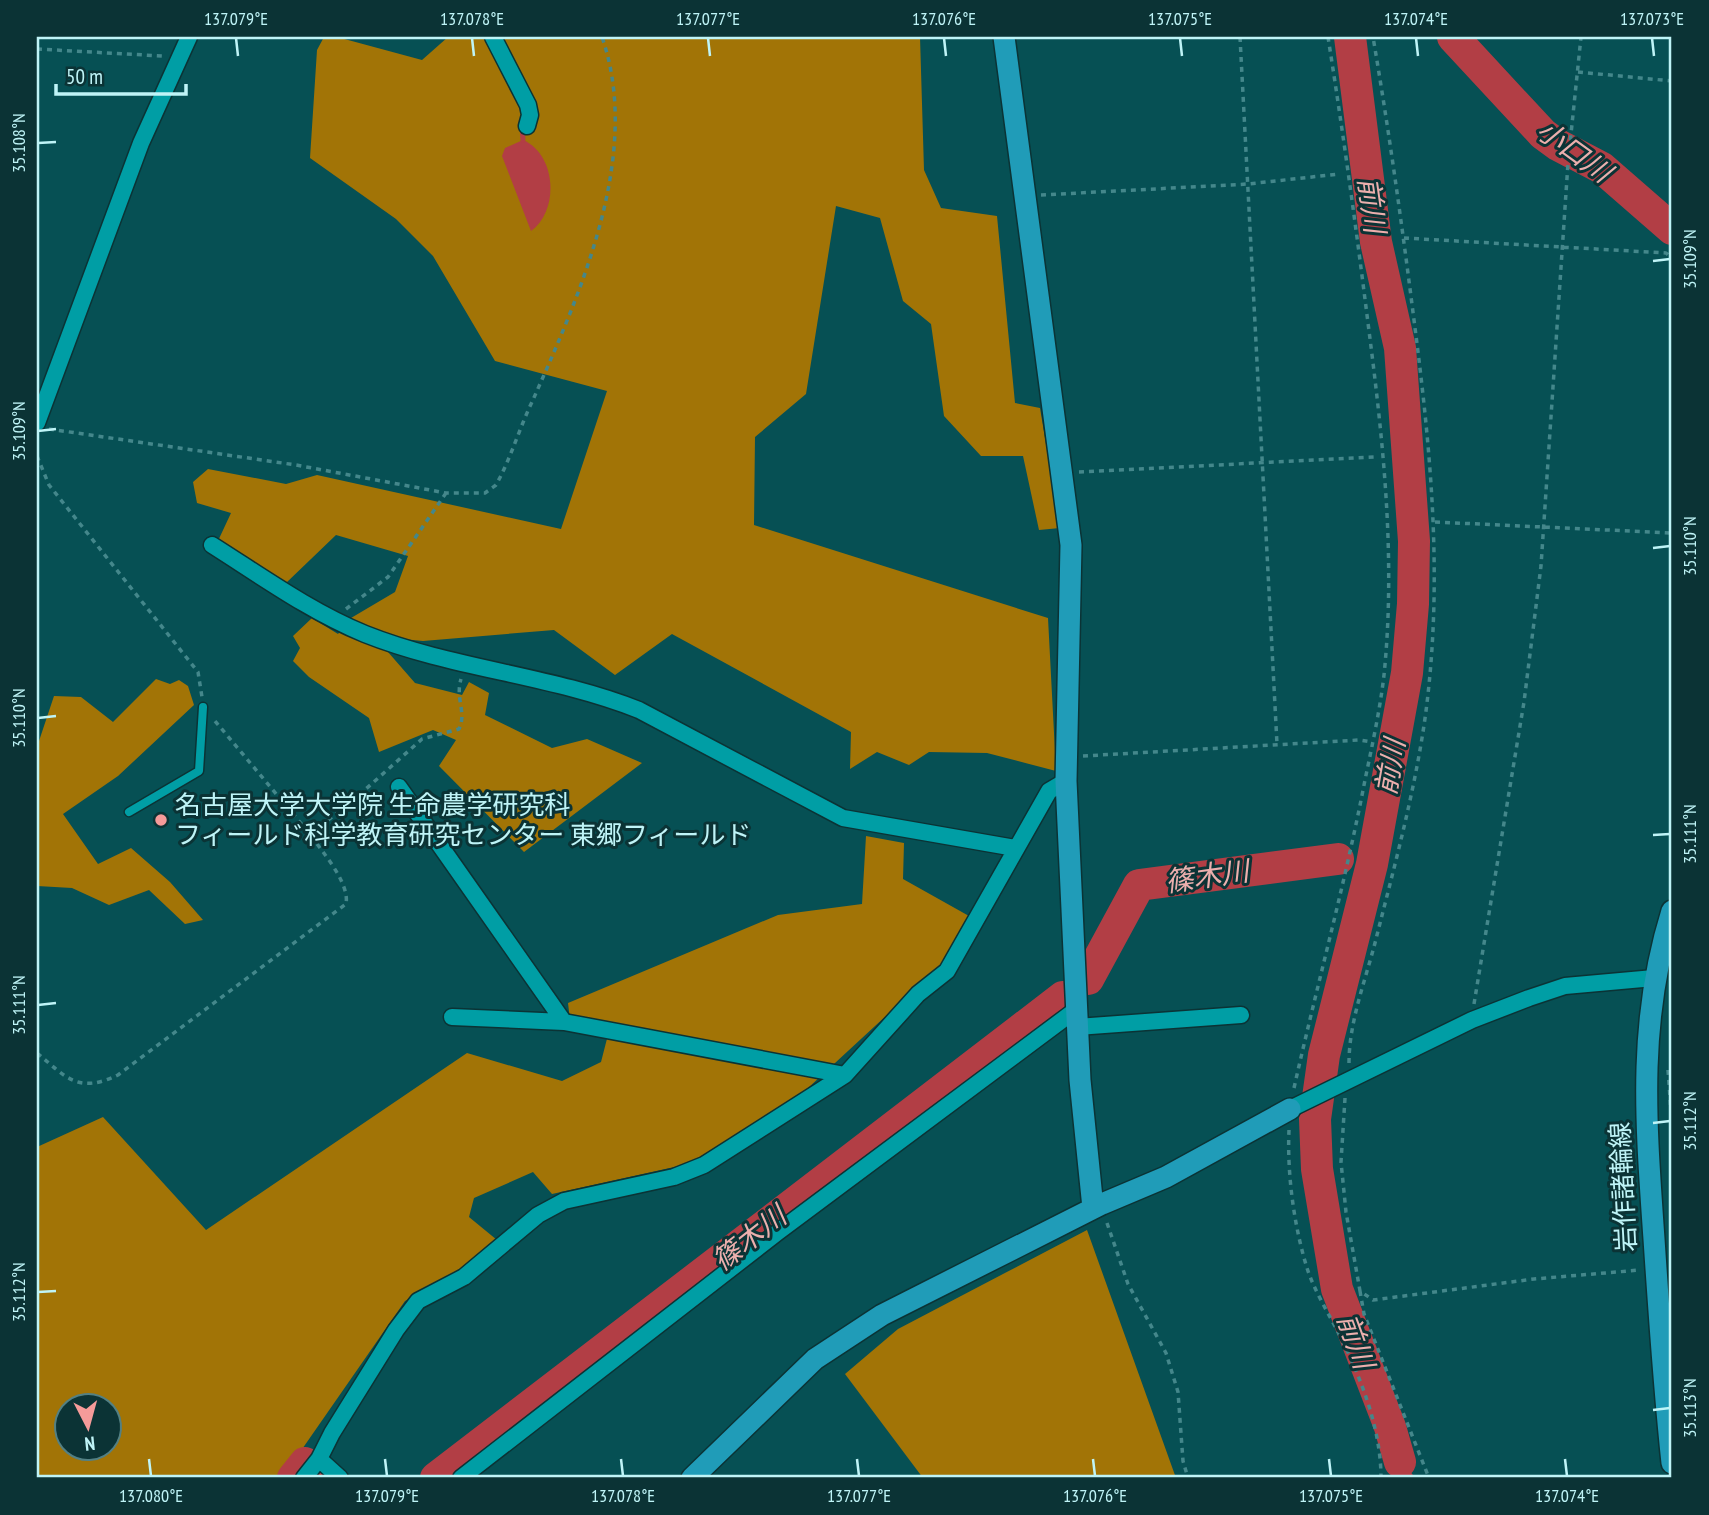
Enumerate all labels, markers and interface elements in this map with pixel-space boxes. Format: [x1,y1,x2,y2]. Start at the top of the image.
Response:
text: 137.079°E [204,7,268,30]
text: 137.078°E [440,7,504,30]
text: 137.077°E [676,7,740,30]
text: 137.076°E [912,7,976,30]
text: 137.075°E [1148,7,1212,30]
text: 137.074°E [1384,7,1448,30]
text: 137.073°E [1620,7,1684,30]
scale bar [56,52,186,96]
text: 50 m [66,63,103,90]
water label: 小口川 [1529,111,1622,192]
text: 35.108°N [7,113,30,173]
water label: 前川 [1350,175,1395,238]
text: 35.109°N [1678,229,1701,289]
text: 35.109°N [7,401,30,461]
text: 35.110°N [1678,516,1701,576]
text: 35.110°N [7,688,30,748]
water label: 前川 [1366,733,1413,798]
place label: 名古屋大学大学院 生命農学研究科 フィールド科学教育研究センター 東郷フィールド [175,788,751,851]
text: 35.111°N [1678,804,1701,864]
marker: 名古屋大学大学院 生命農学研究科 フィールド科学教育研究センター 東郷フィールド [153,812,169,828]
water label: 篠木川 [1163,851,1254,900]
text: 35.111°N [7,975,30,1035]
text: 35.112°N [1678,1091,1701,1151]
street label: 岩作諸輪線 [1603,1121,1642,1253]
water label: 篠木川 [704,1195,796,1278]
text: 35.112°N [7,1262,30,1322]
water label: 前川 [1330,1308,1384,1376]
text: 35.113°N [1678,1378,1701,1438]
north arrow [52,1392,122,1462]
text: N [83,1431,96,1456]
text: 137.080°E [119,1484,183,1507]
text: 137.079°E [355,1484,419,1507]
text: 137.078°E [591,1484,655,1507]
text: 137.077°E [827,1484,891,1507]
text: 137.076°E [1063,1484,1127,1507]
text: 137.075°E [1299,1484,1363,1507]
text: 137.074°E [1535,1484,1599,1507]

